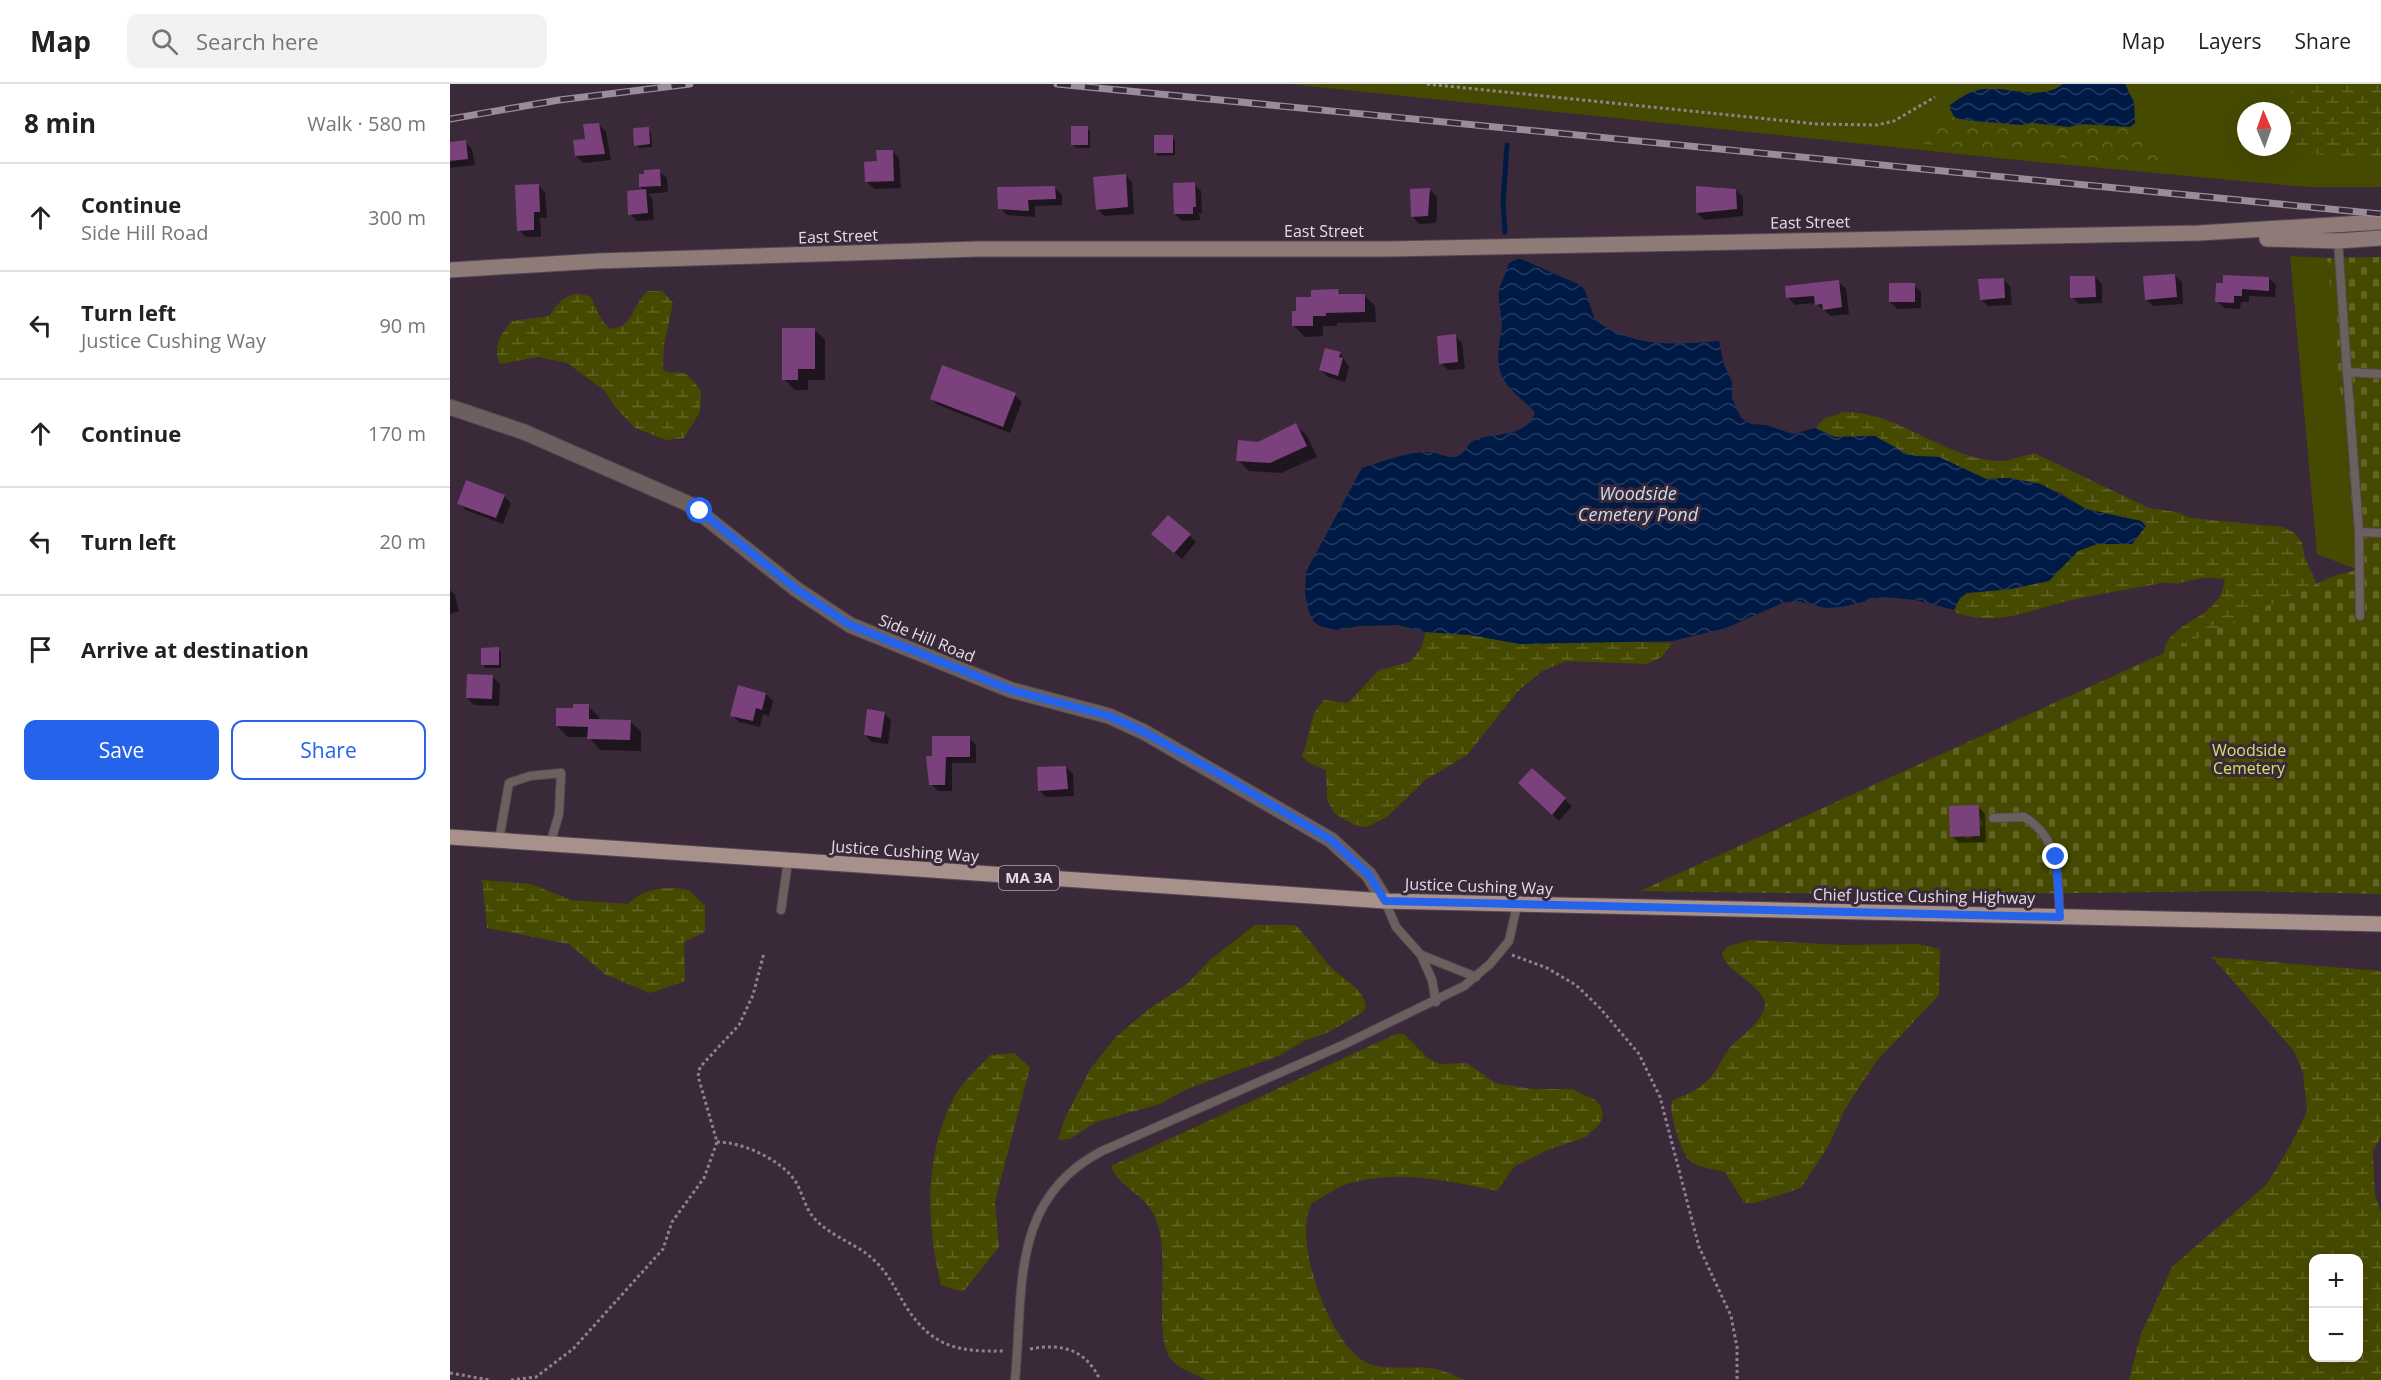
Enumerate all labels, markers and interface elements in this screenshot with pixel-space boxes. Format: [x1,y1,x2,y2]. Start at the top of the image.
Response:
search box [127,14,547,68]
text: Map [30,22,91,60]
icon: search [148,25,181,58]
text: Search here [196,26,319,56]
text: Map [2122,27,2165,55]
text: Layers [2198,27,2262,55]
text: Share [2295,27,2351,55]
north arrow [2237,102,2291,156]
text: 8 min [24,105,96,141]
text: Walk · 580 m [307,110,426,137]
text: Continue [81,189,181,219]
icon: ahead [24,201,57,234]
text: 300 m [368,204,426,231]
street label: East Street [1770,210,1850,234]
text: Side Hill Road [81,219,209,246]
street label: East Street [1284,220,1364,242]
street label: East Street [798,224,879,248]
text: Turn left [81,297,176,327]
icon: left [24,309,57,342]
text: 90 m [379,312,426,339]
text: Justice Cushing Way [81,327,266,354]
icon: ahead [24,417,57,450]
text: Continue [81,418,181,448]
text: 170 m [368,420,426,447]
water label: Woodside Cemetery Pond [1578,481,1699,526]
route start [686,497,712,523]
icon: left [24,525,57,558]
text: Turn left [81,526,176,556]
text: 20 m [379,528,426,555]
street label: Side Hill Road [876,609,978,667]
icon: arrive [24,633,57,666]
text: Arrive at destination [81,634,309,664]
button: Save [24,720,219,780]
button: Share [231,720,426,780]
park label: Woodside Cemetery [2212,739,2286,779]
street label: Justice Cushing Way [828,835,981,867]
route end [2042,843,2068,869]
road number: MA 3A [999,866,1059,890]
street label: Justice Cushing Way [1403,872,1554,900]
street label: Chief Justice Cushing Highway [1813,883,2036,909]
map controls [2309,1254,2363,1362]
button: + [2309,1254,2363,1308]
button: − [2309,1308,2363,1362]

